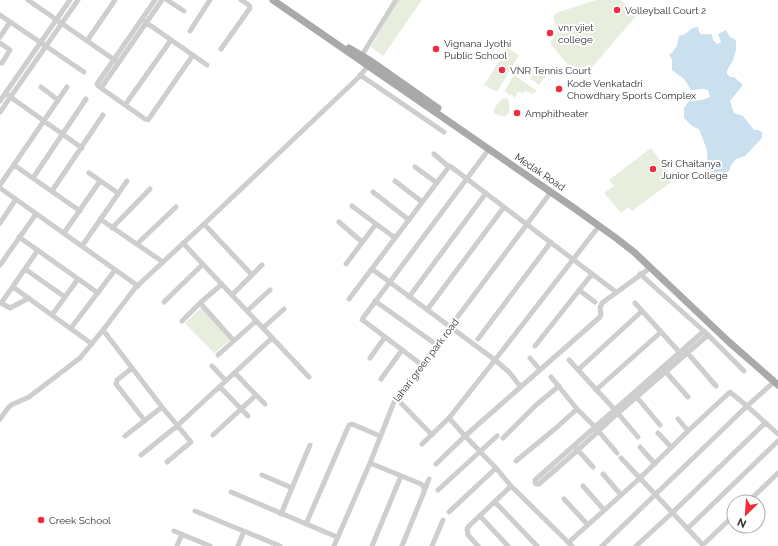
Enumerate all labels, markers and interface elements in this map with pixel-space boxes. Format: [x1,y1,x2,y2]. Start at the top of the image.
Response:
marker: Volleyball Court 2 [612,5,622,15]
place label: Volleyball Court 2 [625,5,706,16]
place label: vnr vjiet college [558,22,594,45]
marker: vnr vjiet college [545,28,555,38]
place label: Vignana Jyothi Public School [444,38,511,61]
marker: Vignana Jyothi Public School [431,44,441,54]
marker: VNR Tennis Court [497,65,507,75]
place label: VNR Tennis Court [510,65,592,76]
place label: Kode Venkatadri Chowdhary Sports Complex [567,78,696,101]
marker: Kode Venkatadri Chowdhary Sports Complex [554,84,564,94]
marker: Amphitheater [512,108,522,118]
place label: Amphitheater [525,108,589,119]
street label: Medak Road [513,151,567,193]
place label: Sri Chaitanya Junior College [661,158,728,181]
marker: Sri Chaitanya Junior College [648,164,658,174]
street label: lahari green park road [391,316,461,404]
north arrow [726,494,766,534]
marker: Creek School [36,515,46,525]
place label: Creek School [49,515,111,526]
text: N [735,515,749,530]

